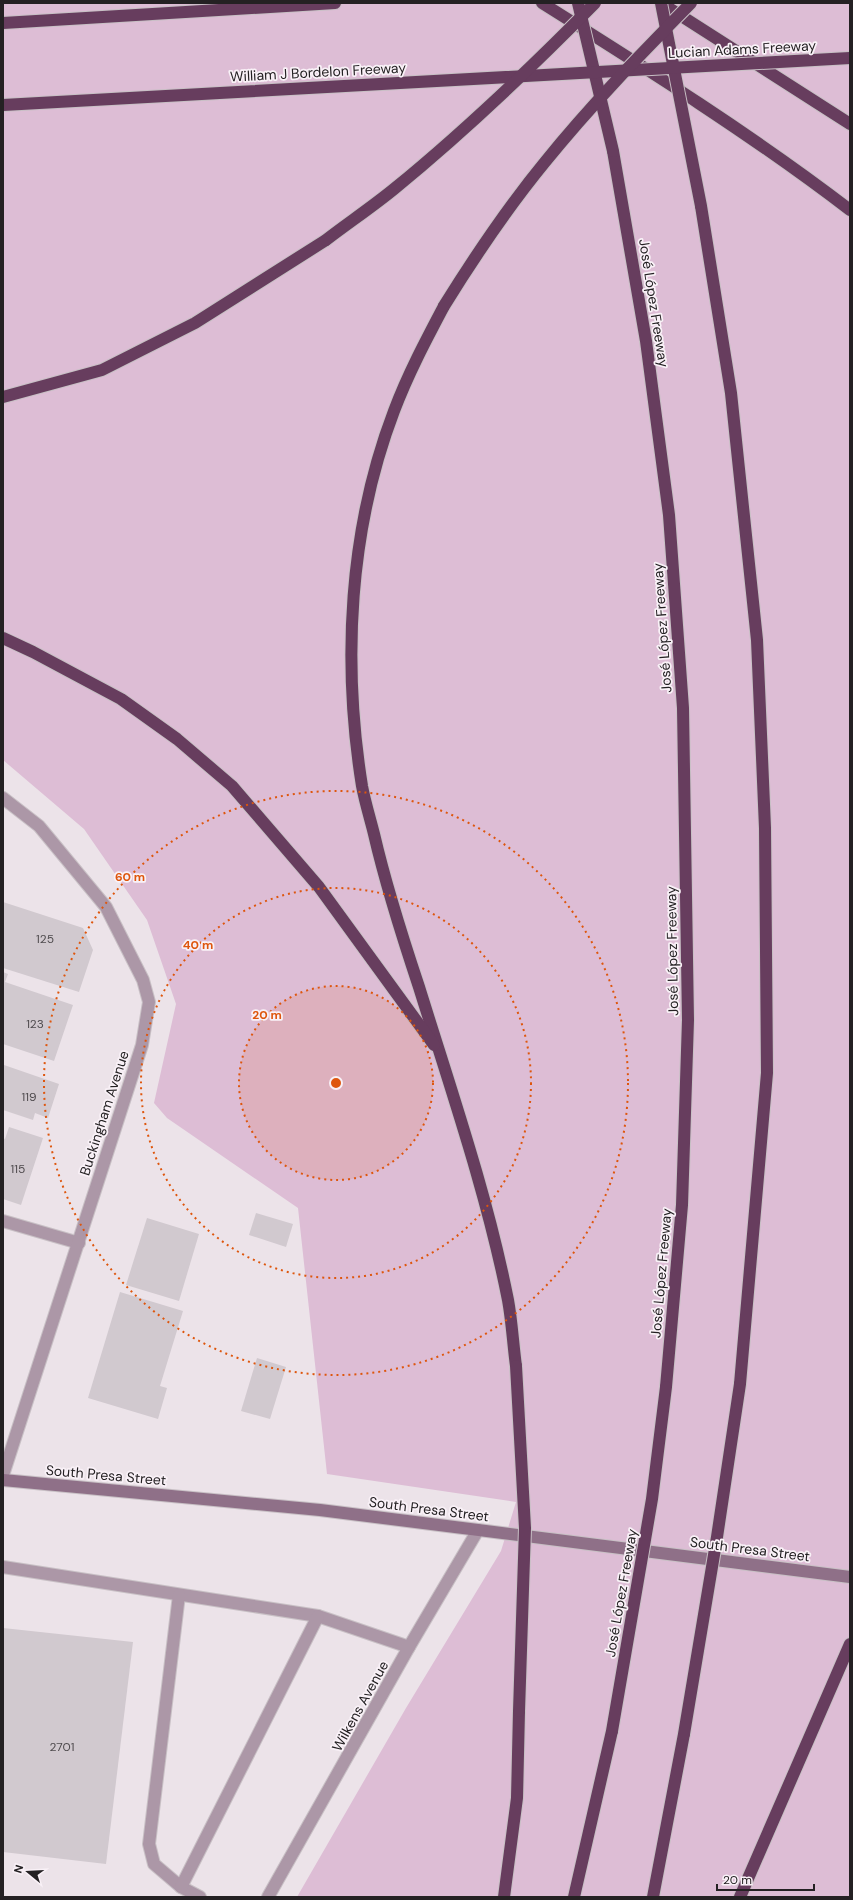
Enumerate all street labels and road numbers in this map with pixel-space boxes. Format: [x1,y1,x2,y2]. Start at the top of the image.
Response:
street label: Lucian Adams Freeway [667,36,817,62]
street label: William J Bordelon Freeway [230,58,407,86]
street label: José López Freeway [635,237,673,369]
street label: José López Freeway [648,562,676,693]
street label: José López Freeway [662,886,682,1016]
street label: Buckingham Avenue [75,1048,133,1178]
street label: José López Freeway [646,1207,676,1338]
street label: South Presa Street [45,1461,167,1489]
street label: South Presa Street [368,1493,490,1525]
street label: José López Freeway [601,1527,641,1659]
street label: South Presa Street [689,1533,811,1565]
street label: Wilkens Avenue [328,1657,392,1754]

